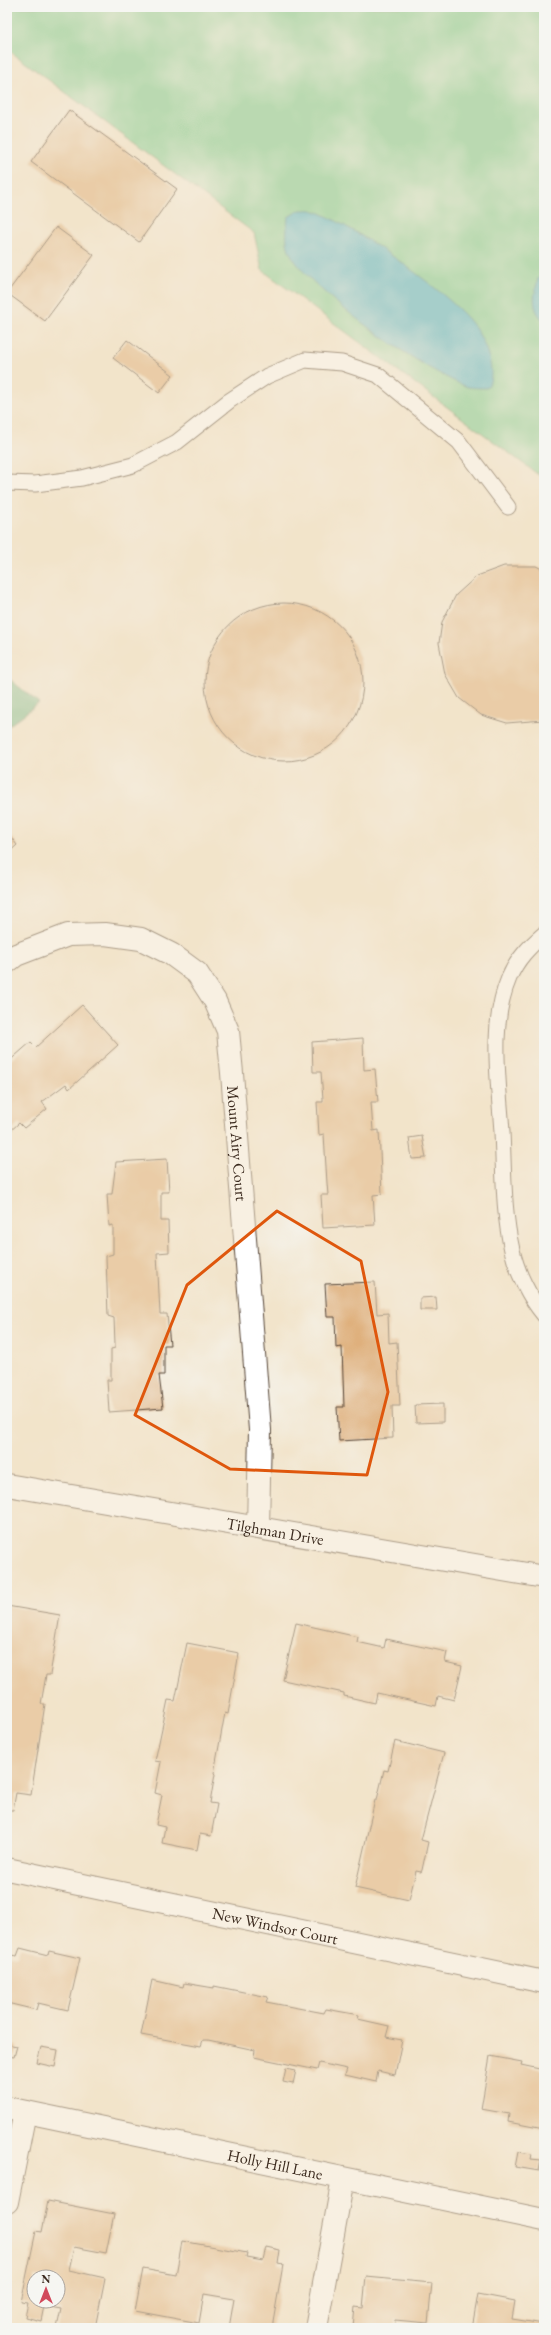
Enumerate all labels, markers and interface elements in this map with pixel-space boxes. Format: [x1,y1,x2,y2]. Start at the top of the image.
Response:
street label: Mount Airy Court [222,1085,252,1202]
street label: Tilghman Drive [225,1513,325,1550]
street label: New Windsor Court [210,1902,340,1949]
street label: Holly Hill Lane [226,2144,325,2185]
north arrow [26,2269,66,2309]
text: N [42,2272,51,2286]

